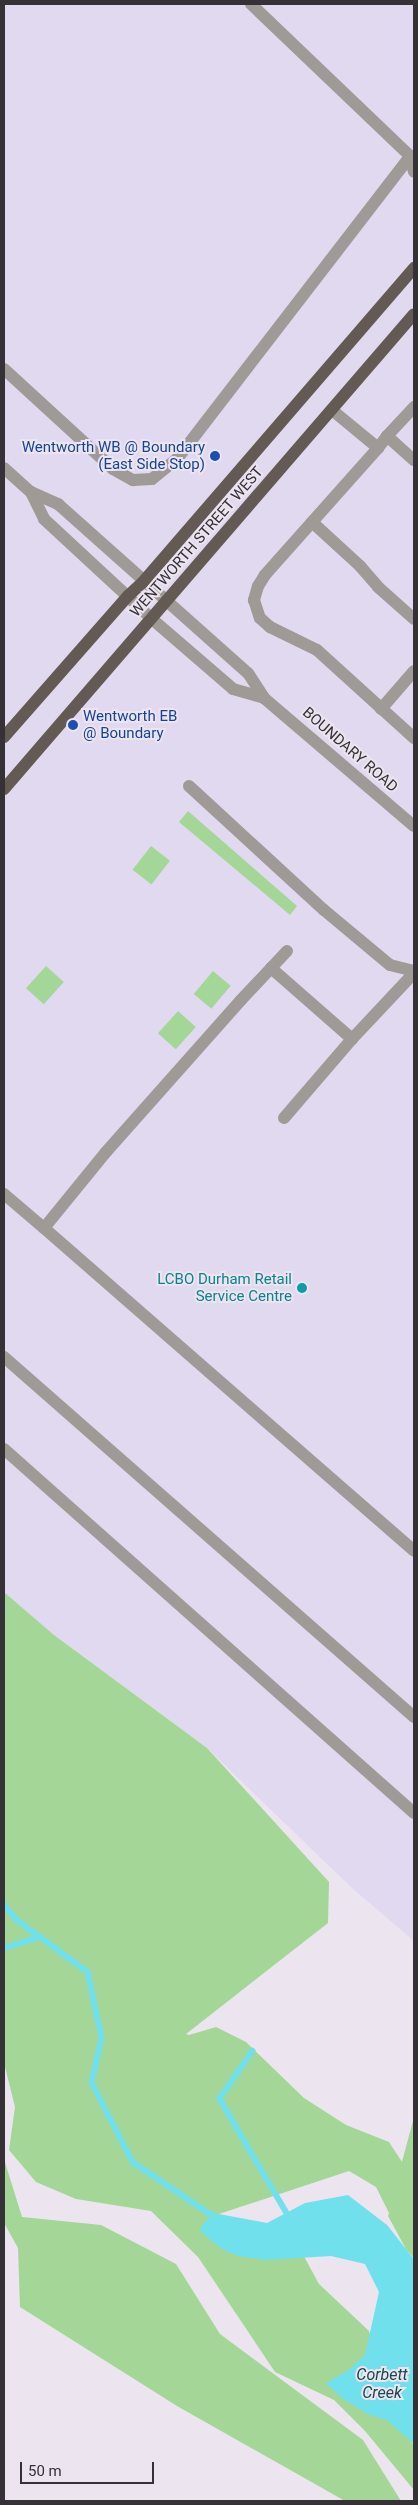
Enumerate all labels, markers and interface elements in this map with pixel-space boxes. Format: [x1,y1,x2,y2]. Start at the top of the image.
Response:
place label: Wentworth WB @ Boundary (East Side Stop) [22,438,205,473]
marker: Wentworth WB @ Boundary (East Side Stop) [209,450,221,462]
street label: WENTWORTH STREET WEST [127,463,267,621]
street label: BOUNDARY ROAD [299,704,401,796]
place label: Wentworth EB @ Boundary [83,707,177,742]
marker: Wentworth EB @ Boundary [67,719,79,731]
place label: LCBO Durham Retail Service Centre [157,1270,292,1305]
marker: LCBO Durham Retail Service Centre [296,1282,308,1294]
water label: Corbett Creek [356,2365,408,2403]
scale bar [22,2452,156,2484]
text: 50 m [28,2462,62,2480]

